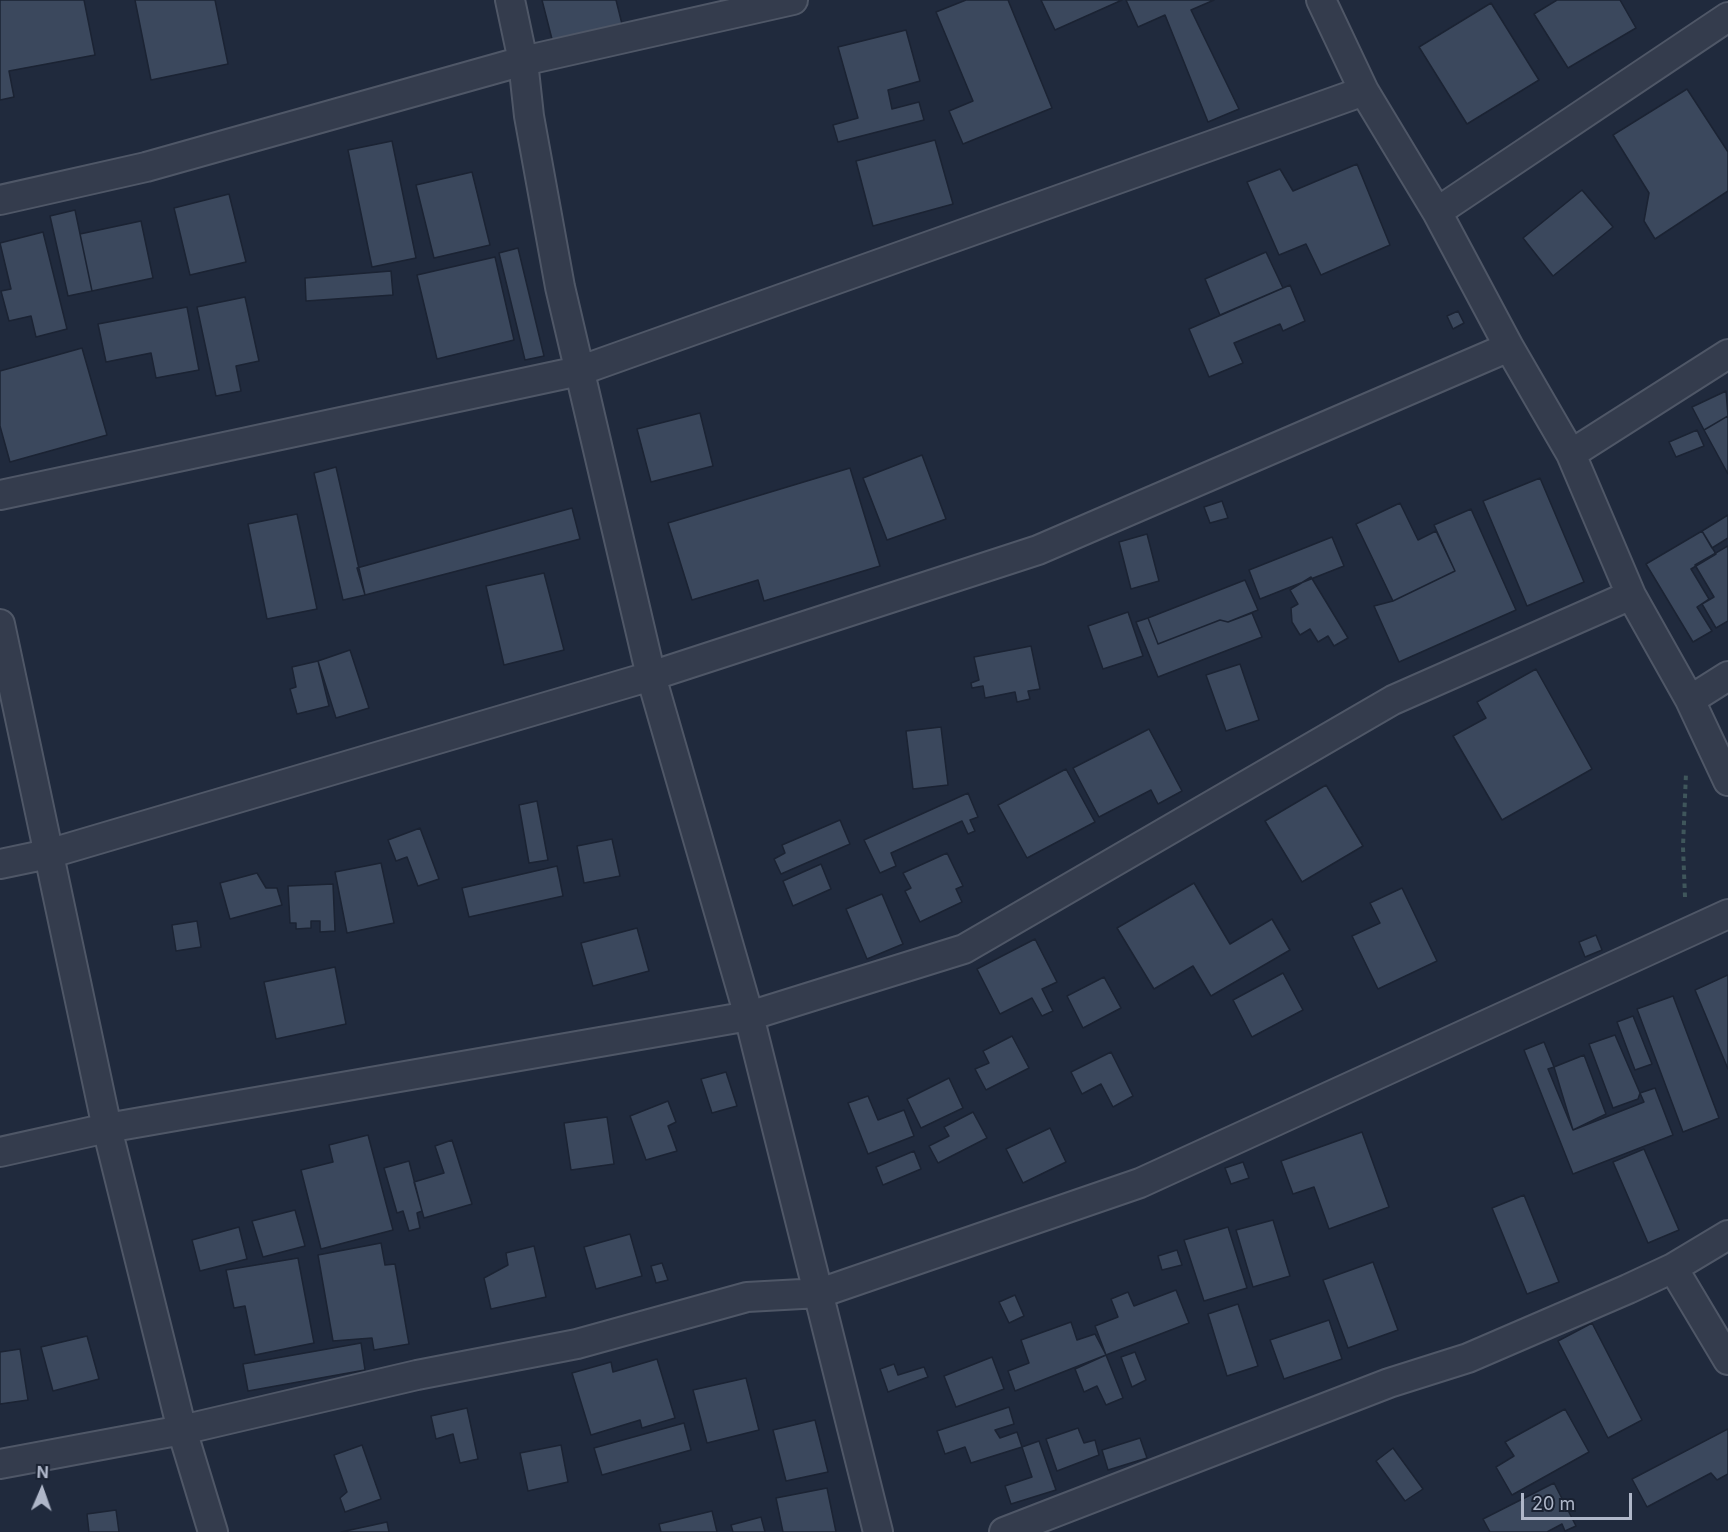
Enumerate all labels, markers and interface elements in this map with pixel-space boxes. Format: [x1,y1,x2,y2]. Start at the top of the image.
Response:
north arrow [12,1460,72,1520]
text: N [36,1462,49,1482]
scale bar [1524,1481,1635,1519]
text: 20 m [1532,1493,1575,1514]

